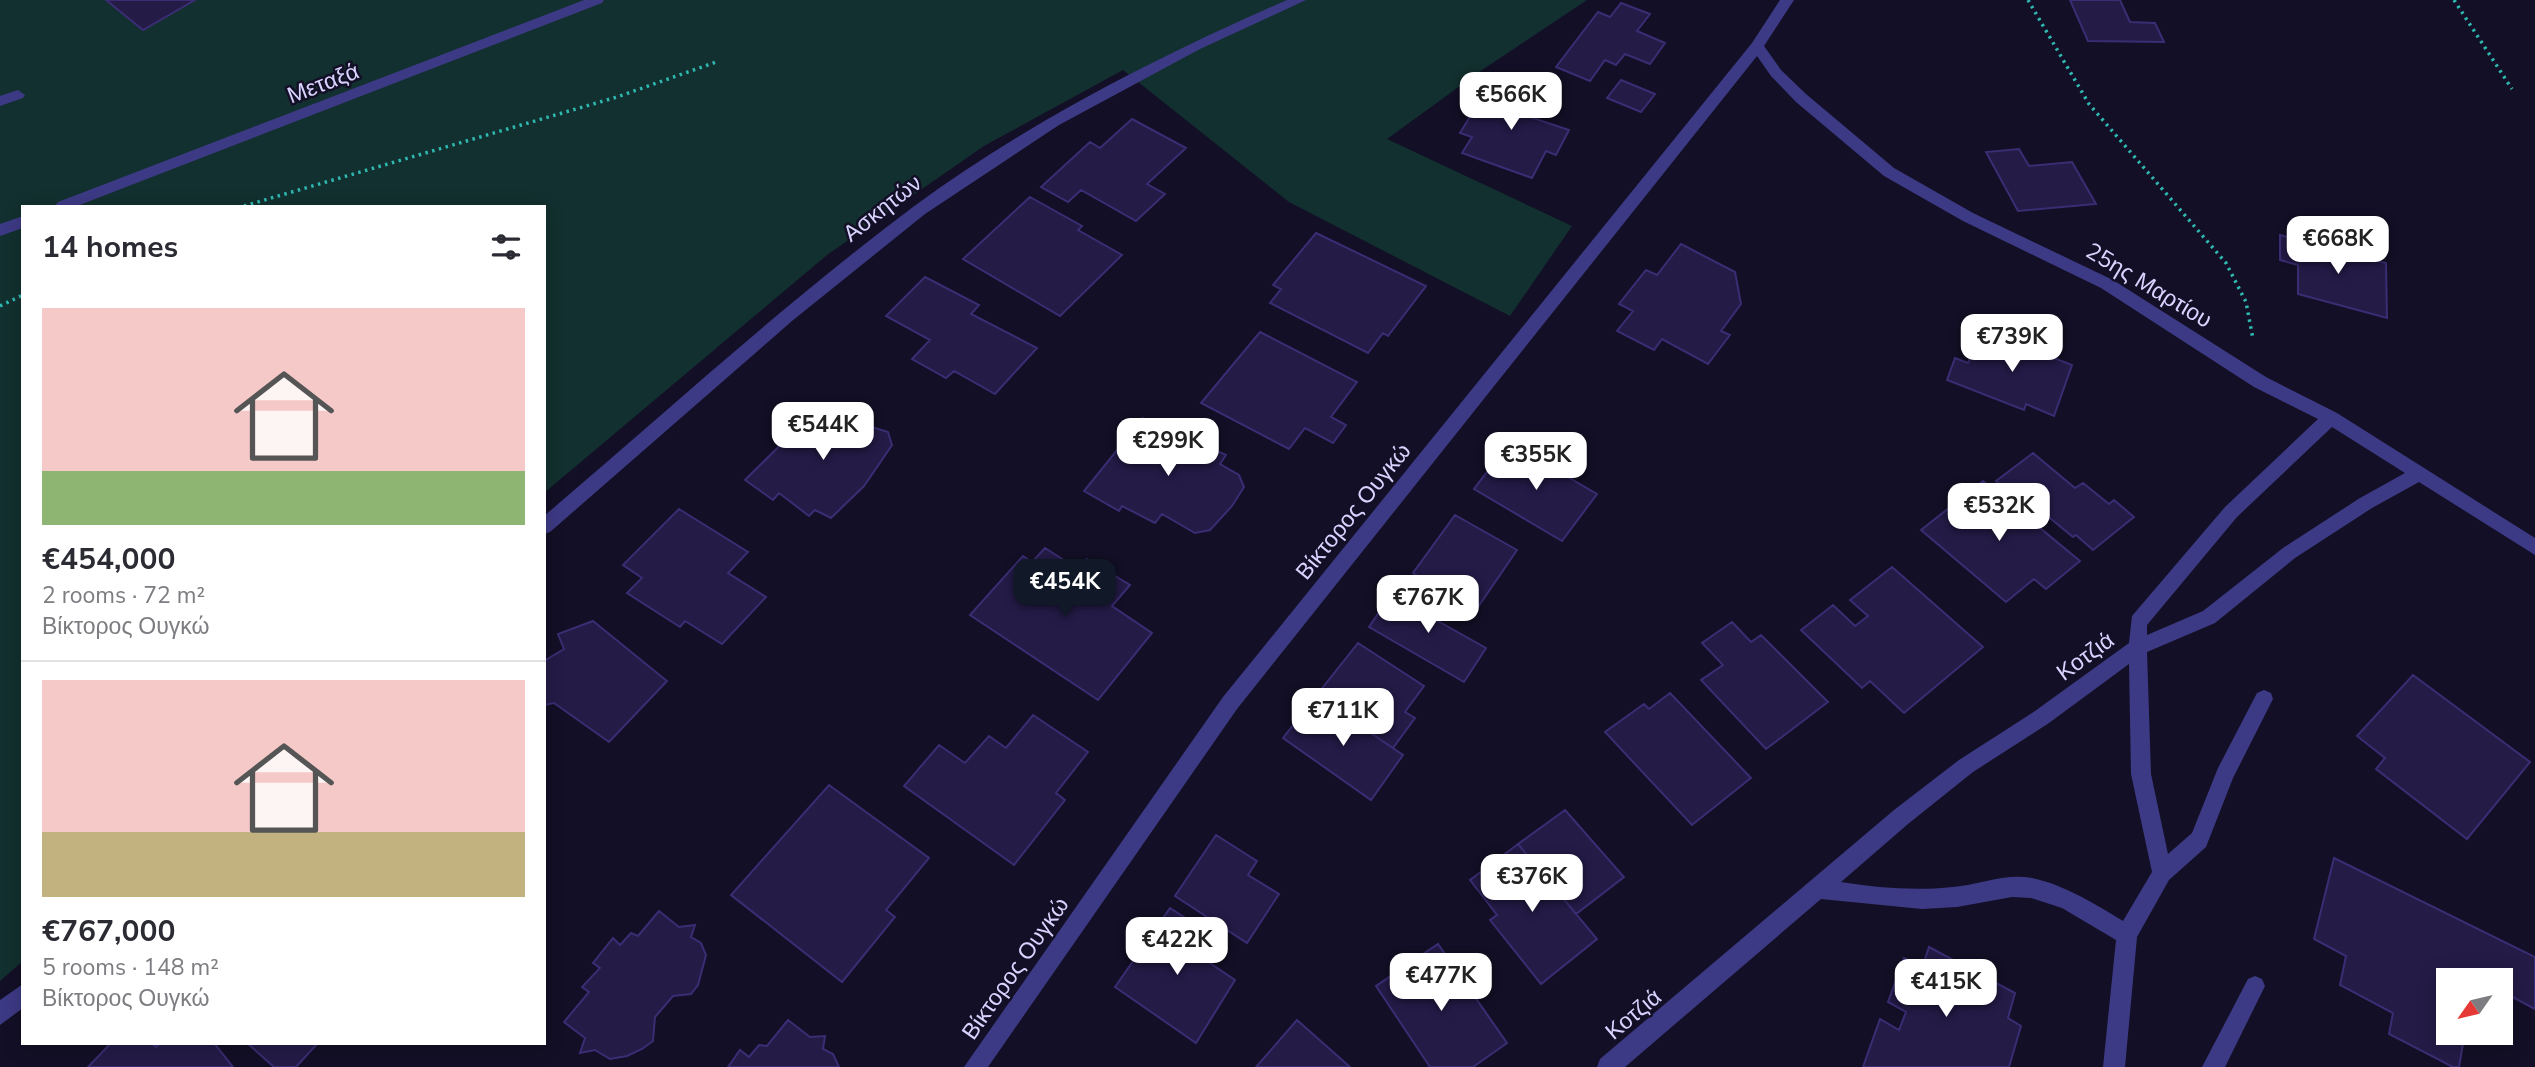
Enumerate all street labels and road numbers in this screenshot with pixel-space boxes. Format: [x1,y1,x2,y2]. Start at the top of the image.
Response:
street label: Μεταξά [283,56,363,111]
street label: Ασκητών [836,168,928,249]
street label: 25ης Μαρτίου [2080,236,2218,335]
street label: Βίκτορος Ουγκώ [1289,436,1418,586]
street label: Κοτζιά [2050,625,2120,688]
street label: Βίκτορος Ουγκώ [955,891,1076,1046]
street label: Κοτζιά [1599,982,1668,1047]

